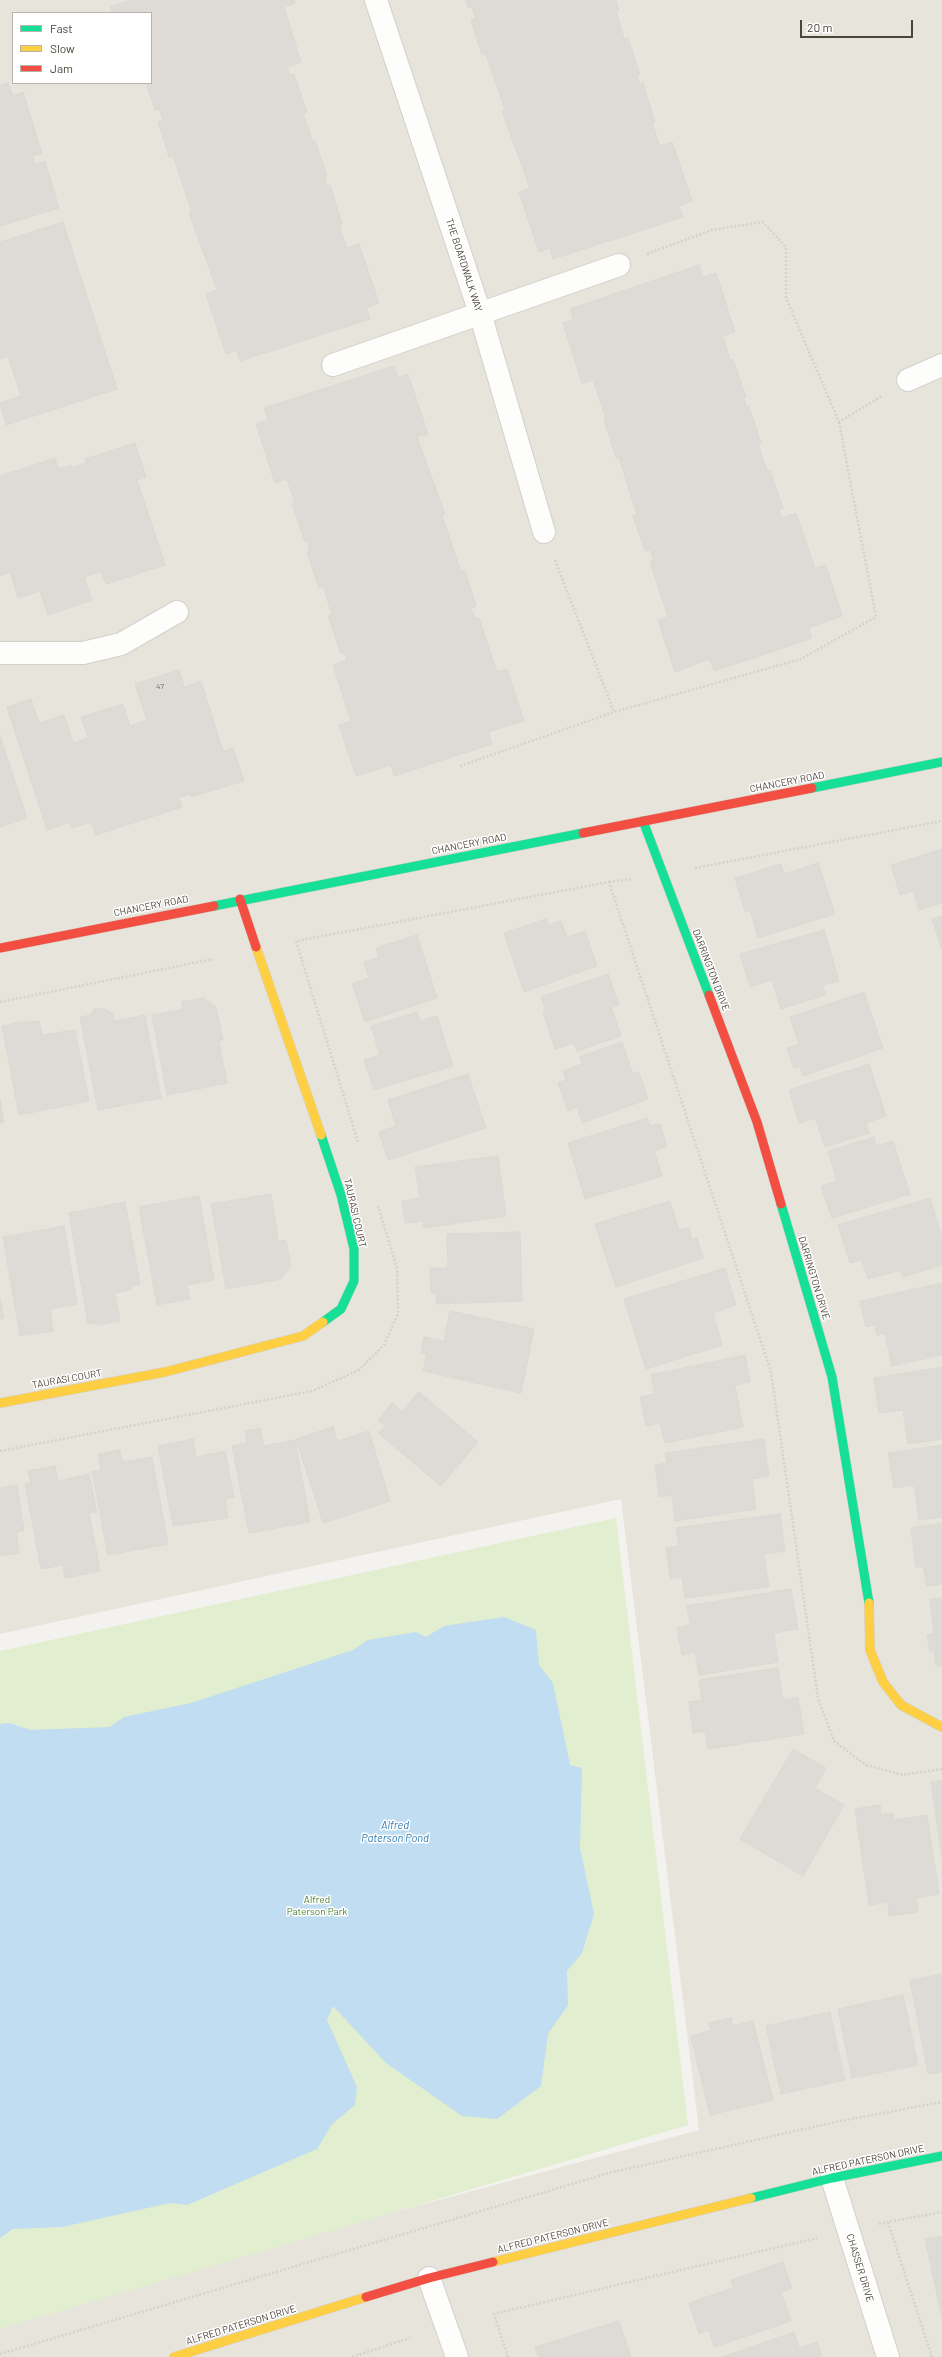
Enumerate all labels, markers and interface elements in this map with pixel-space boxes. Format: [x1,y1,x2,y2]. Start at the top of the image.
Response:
legend [12,12,152,84]
scale bar [802,12,915,38]
text: 20 m [807,20,833,34]
text: Fast [50,21,73,35]
text: Slow [50,41,75,55]
text: Jam [50,61,73,75]
street label: THE BOARDWALK WAY [443,217,485,313]
house number: 47 [156,681,164,691]
street label: CHANCERY ROAD [749,769,825,795]
street label: CHANCERY ROAD [431,831,507,857]
street label: CHANCERY ROAD [113,893,189,919]
street label: DARRINGTON DRIVE [690,927,732,1013]
street label: TAURASI COURT [341,1177,369,1249]
street label: DARRINGTON DRIVE [796,1235,832,1321]
street label: TAURASI COURT [31,1367,103,1391]
water label: Alfred Paterson Pond [361,1818,429,1844]
park label: Alfred Paterson Park [287,1894,347,1918]
street label: ALFRED PATERSON DRIVE [811,2142,925,2178]
street label: ALFRED PATERSON DRIVE [496,2216,610,2256]
street label: CHASSER DRIVE [844,2232,876,2304]
street label: ALFRED PATERSON DRIVE [185,2303,297,2347]

